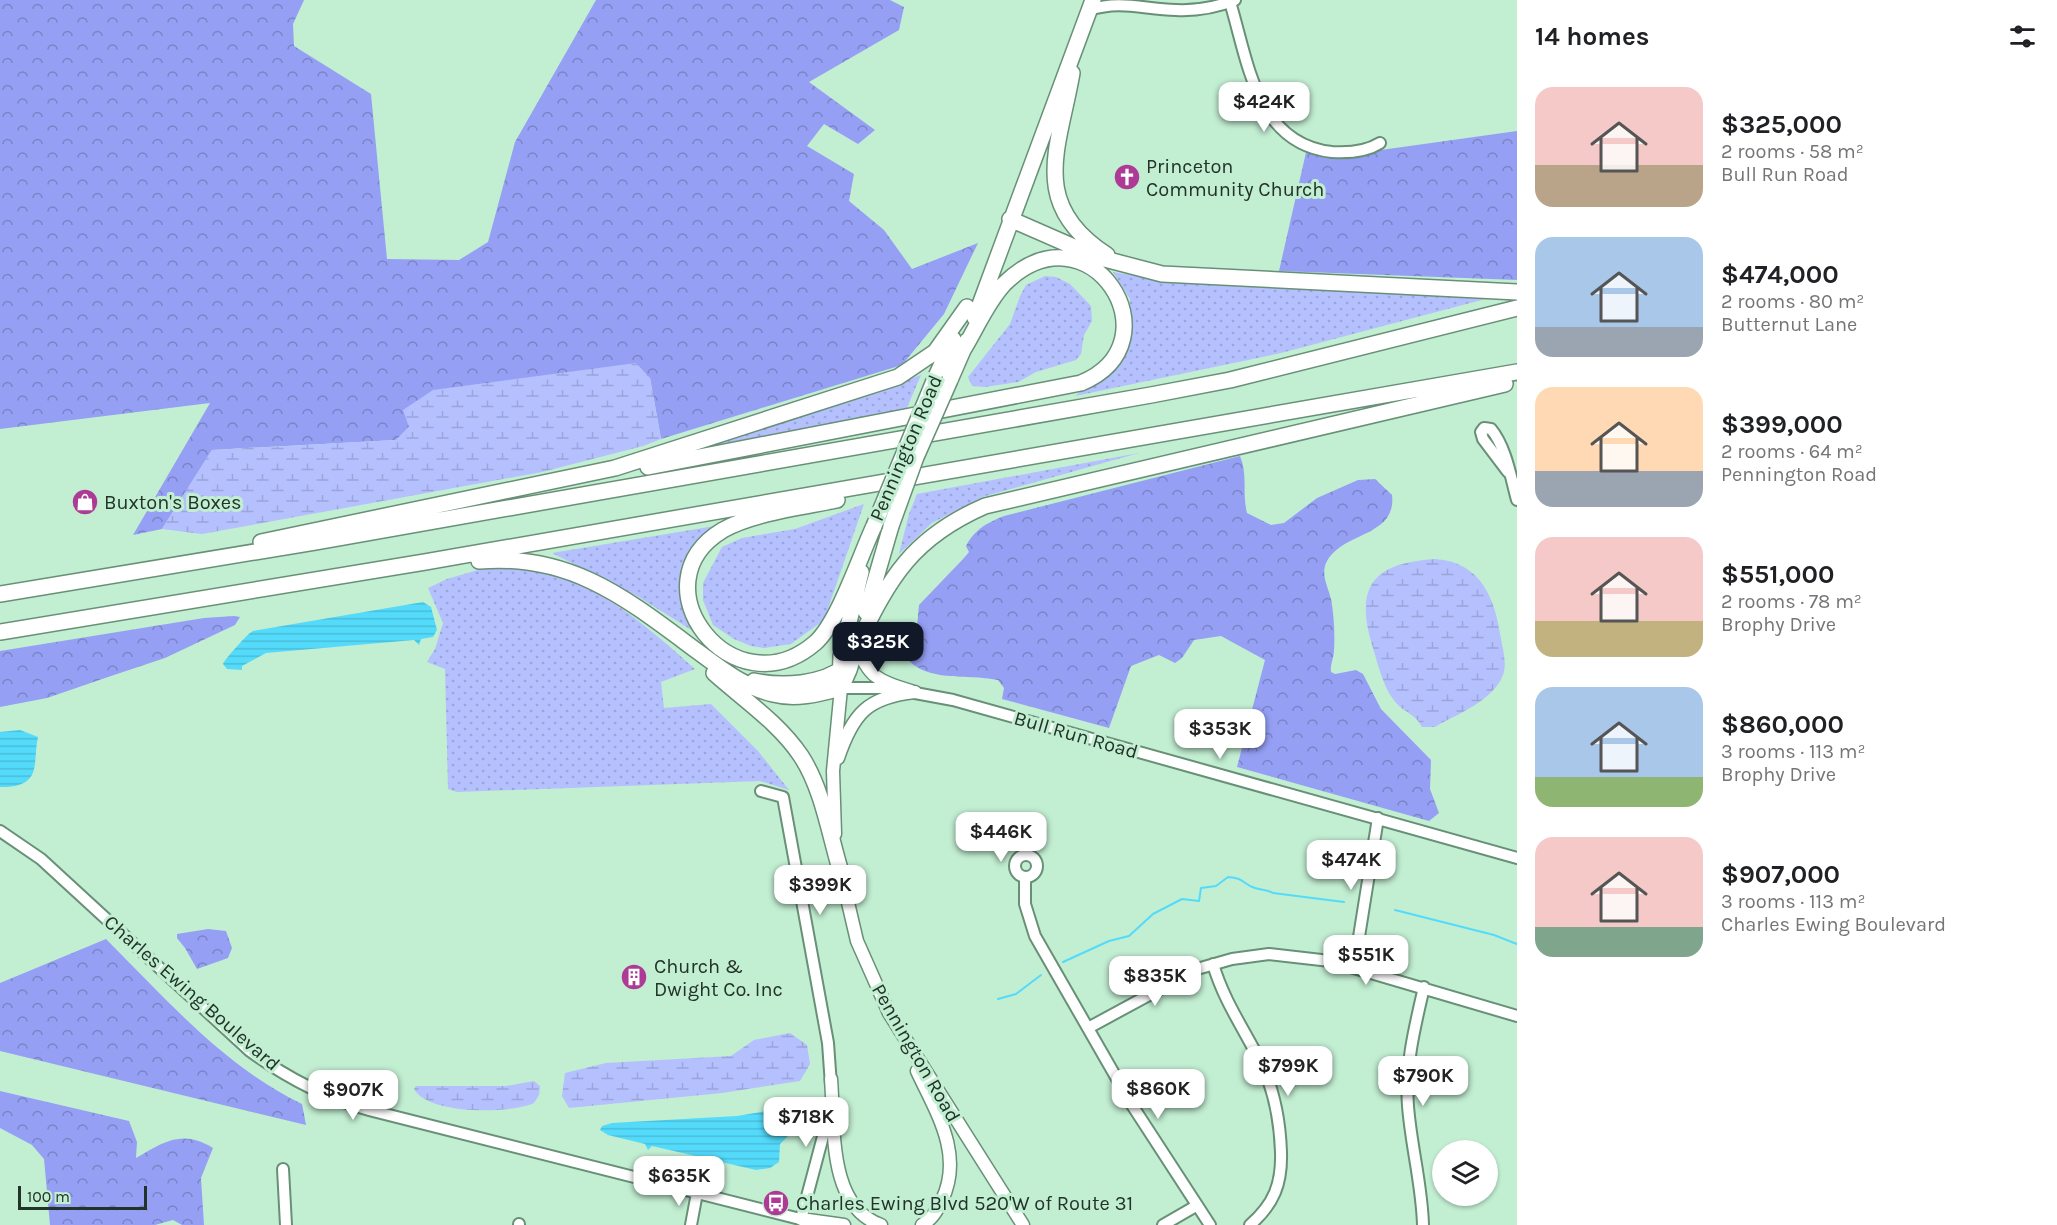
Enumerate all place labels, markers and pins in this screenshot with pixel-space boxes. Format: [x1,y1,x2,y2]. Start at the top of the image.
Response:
pin: $424K [1222,82,1306,133]
place label: Princeton Community Church [1146,155,1324,201]
church icon: Princeton Community Church [1112,162,1142,192]
shop icon: Buxton's Boxes [70,487,100,517]
place label: Buxton's Boxes [104,491,242,514]
pin: $325K [836,622,920,673]
pin: $353K [1178,709,1262,760]
pin: $446K [959,812,1043,863]
pin: $474K [1309,840,1393,891]
pin: $399K [778,865,862,916]
pin: $551K [1324,935,1408,986]
place label: Church & Dwight Co. Inc [654,955,783,1001]
pin: $835K [1113,956,1197,1007]
building icon: Church & Dwight Co. Inc [619,962,649,992]
pin: $799K [1246,1046,1330,1097]
pin: $790K [1381,1056,1465,1107]
pin: $860K [1116,1069,1200,1120]
pin: $907K [311,1070,395,1121]
pin: $718K [764,1097,848,1148]
pin: $635K [637,1156,721,1207]
bus stop icon: Charles Ewing Blvd 520'W of Route 31 [761,1188,791,1218]
place label: Charles Ewing Blvd 520'W of Route 31 [796,1192,1133,1215]

